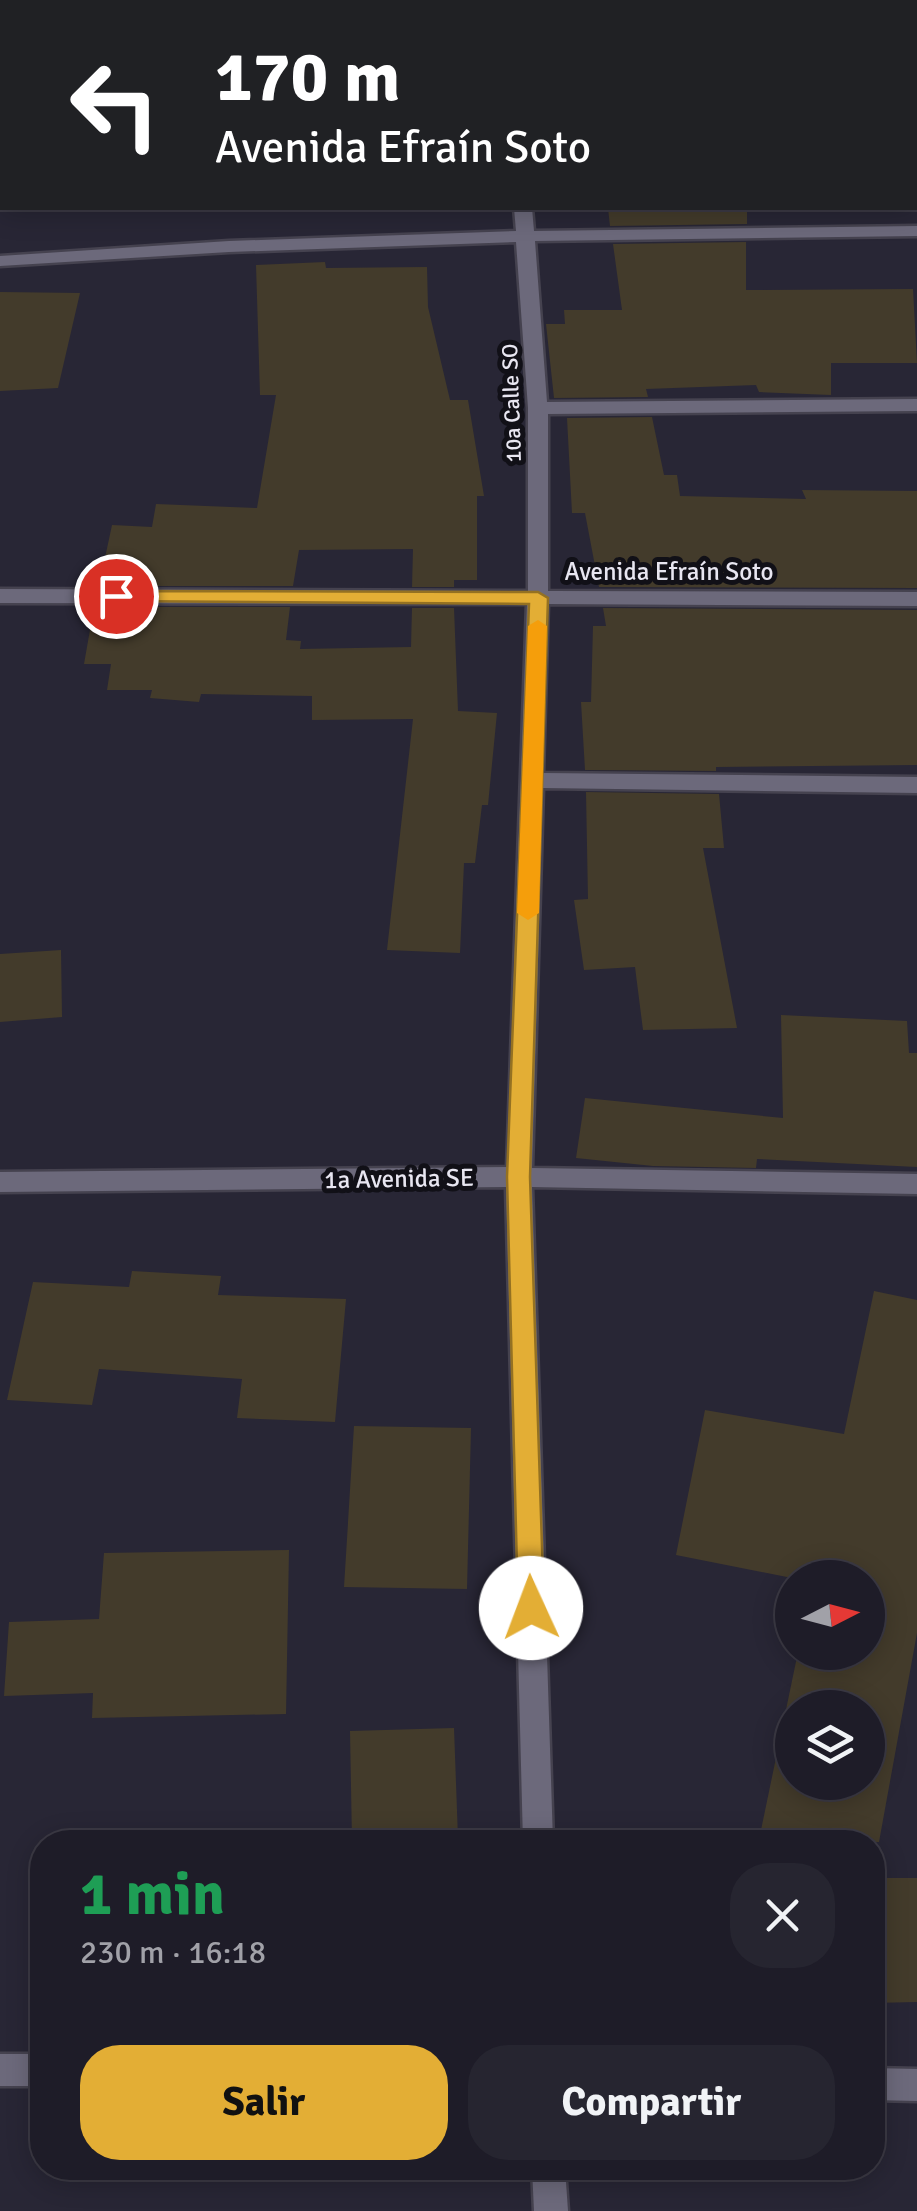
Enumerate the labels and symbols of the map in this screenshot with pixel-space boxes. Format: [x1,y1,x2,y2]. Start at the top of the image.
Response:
street label: 10a Calle SO [496,343,527,463]
pin [74,554,159,639]
street label: Avenida Efraín Soto [565,556,773,587]
street label: 1a Avenida SE [324,1162,474,1195]
position arrow [479,1556,583,1660]
north arrow [775,1560,885,1670]

